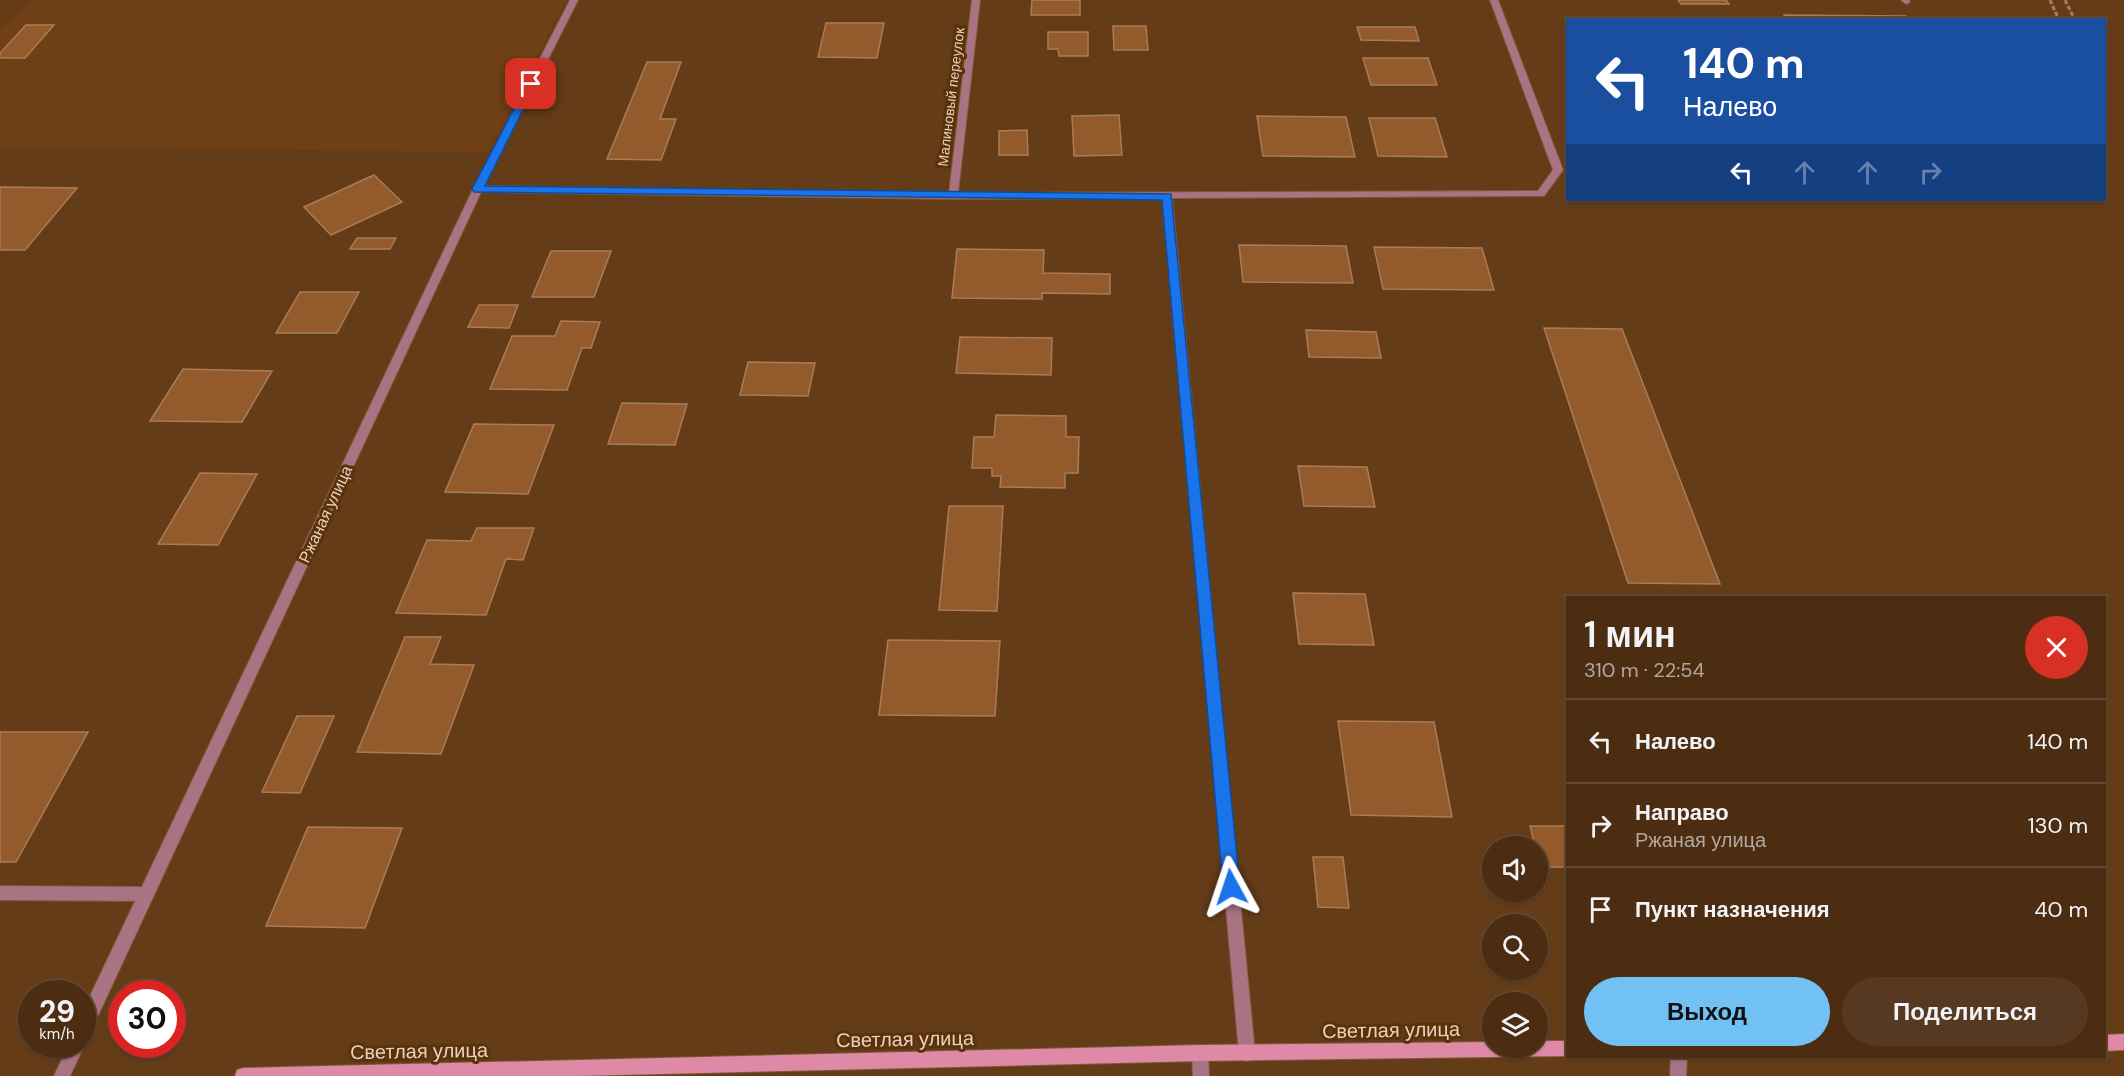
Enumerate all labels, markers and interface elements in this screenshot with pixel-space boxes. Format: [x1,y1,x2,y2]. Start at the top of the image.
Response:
street label: Малиновый переулок [934,26,969,168]
text: 140 m [1683,36,1805,91]
icon: left [1584,42,1662,120]
pin [505,58,556,109]
icon: arrive [514,67,547,100]
text: Налево [1683,89,1777,124]
icon: left [1725,156,1758,189]
icon: ahead [1788,156,1821,189]
icon: ahead [1851,156,1884,189]
icon: right [1914,156,1947,189]
street label: Ржаная улица [294,462,357,566]
text: 1 мин [1584,611,1676,658]
button: close [2025,616,2088,679]
text: 310 m · 22:54 [1584,657,1705,683]
icon: left [1584,725,1617,758]
text: Налево [1635,727,1716,756]
text: 140 m [2027,727,2088,756]
text: Направо [1635,798,1729,827]
icon: right [1584,809,1617,842]
text: 130 m [2028,811,2088,840]
text: Ржаная улица [1635,827,1766,853]
map controls [1482,836,1548,1058]
button: sound [1482,836,1548,902]
position arrow [1199,855,1263,919]
icon: arrive [1584,893,1617,926]
text: Пункт назначения [1635,895,1830,924]
text: 40 m [2034,895,2088,924]
button: search [1482,914,1548,980]
button: Выход [1584,977,1830,1046]
button: Поделиться [1842,977,2088,1046]
speed limit sign: 30 [108,980,186,1058]
text: 29 [39,992,75,1031]
button: layers [1482,992,1548,1058]
street label: Светлая улица [1322,1016,1461,1044]
text: km/h [39,1024,75,1044]
street label: Светлая улица [836,1025,975,1053]
street label: Светлая улица [350,1037,489,1065]

